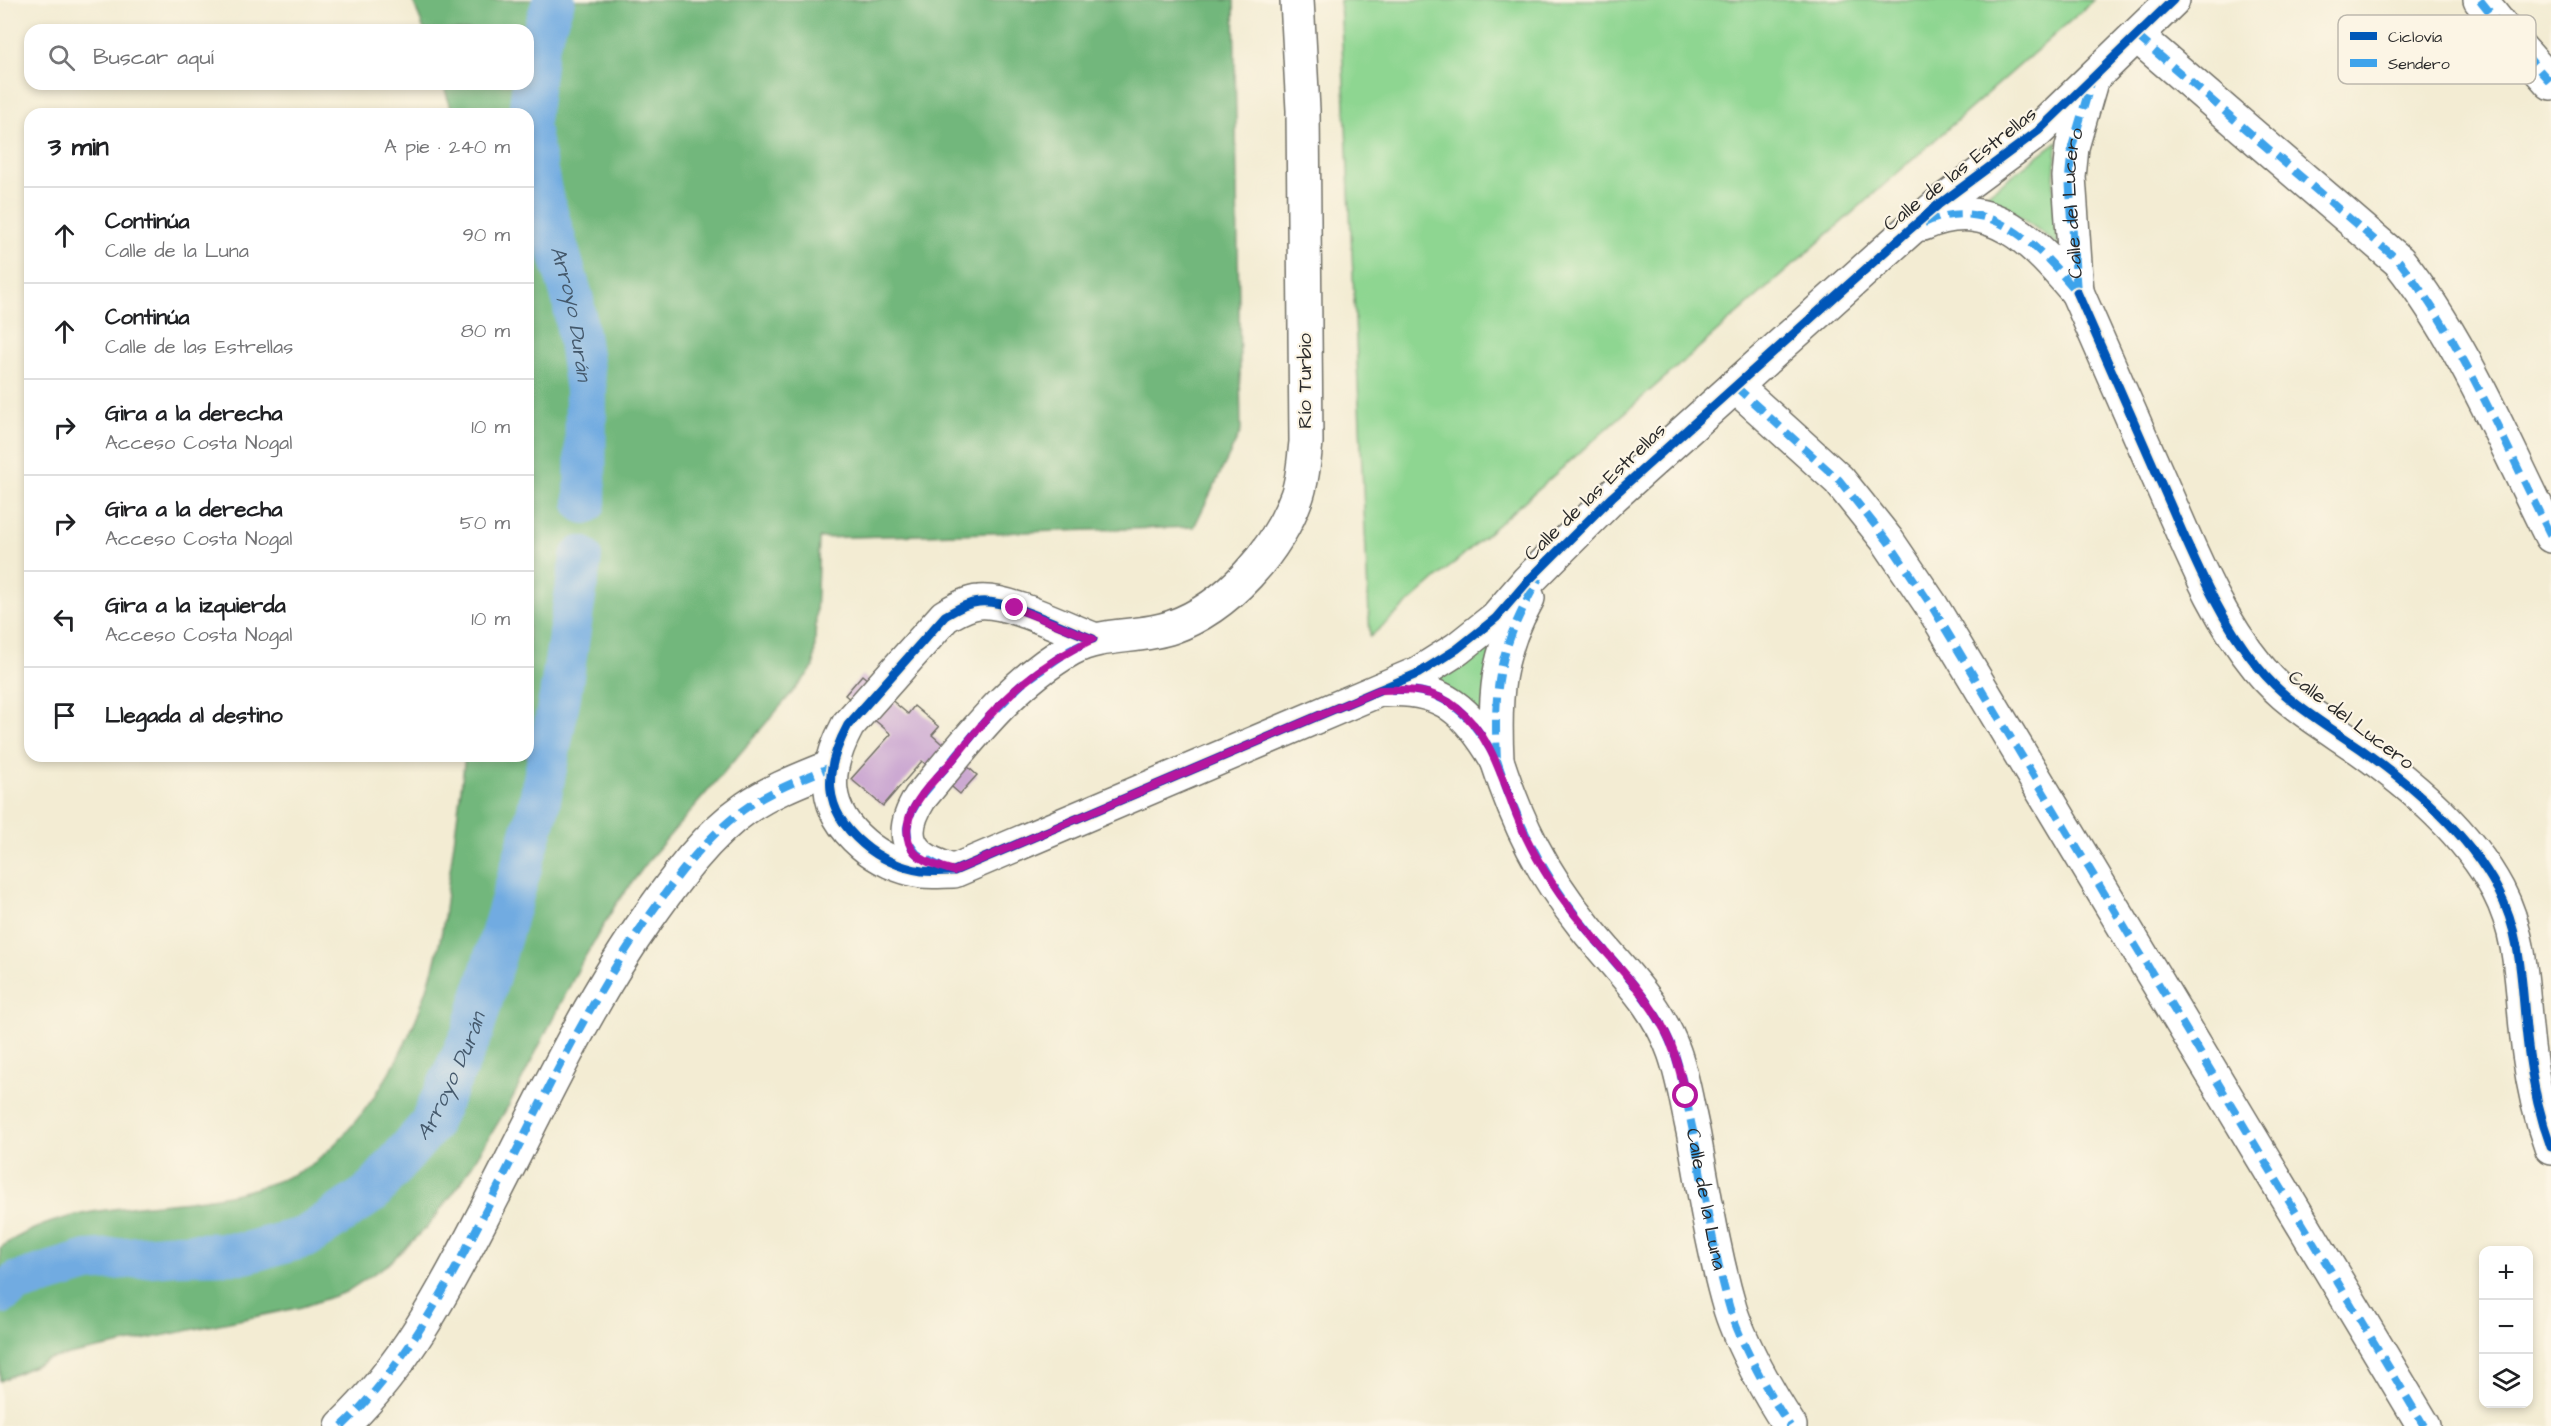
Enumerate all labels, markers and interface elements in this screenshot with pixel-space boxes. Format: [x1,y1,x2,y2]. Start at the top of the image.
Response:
legend [2338,15,2536,84]
search box [24,24,534,90]
text: Ciclovía [2388,26,2442,48]
icon: search [45,41,78,74]
text: Buscar aquí [93,42,214,73]
text: Sendero [2388,53,2450,75]
street label: Calle de las Estrellas [1877,100,2043,238]
street label: Calle del Lucero [2055,124,2091,280]
text: 3 min [48,129,109,165]
text: A pie · 240 m [384,133,510,161]
text: Continúa [105,206,190,237]
icon: ahead [48,219,81,252]
text: 90 m [462,221,510,249]
text: Calle de la Luna [105,237,249,265]
water label: Arroyo Durán [543,243,599,384]
text: Continúa [105,302,190,333]
icon: ahead [48,315,81,348]
text: 80 m [461,317,510,345]
text: Calle de las Estrellas [105,333,293,361]
street label: Río Turbio [1291,333,1319,429]
text: Gira a la derecha [105,398,282,429]
icon: right [48,411,81,444]
text: 10 m [471,413,510,441]
street label: Calle de las Estrellas [1518,417,1672,567]
text: Acceso Costa Nogal [105,429,292,457]
text: Gira a la derecha [105,494,282,525]
icon: right [48,507,81,540]
text: 50 m [460,509,510,537]
text: Acceso Costa Nogal [105,525,292,553]
text: Gira a la izquierda [105,590,286,621]
route end [1001,594,1027,620]
icon: left [48,603,81,636]
text: 10 m [471,605,510,633]
text: Acceso Costa Nogal [105,621,292,649]
street label: Calle del Lucero [2282,663,2420,777]
icon: arrive [48,699,81,732]
text: Llegada al destino [105,700,283,731]
water label: Arroyo Durán [409,1007,493,1146]
route start [1672,1082,1698,1108]
street label: Calle de la Luna [1679,1126,1733,1273]
map controls [2479,1246,2533,1408]
button: + [2479,1246,2533,1300]
button: − [2479,1300,2533,1354]
button: layers [2479,1354,2533,1408]

